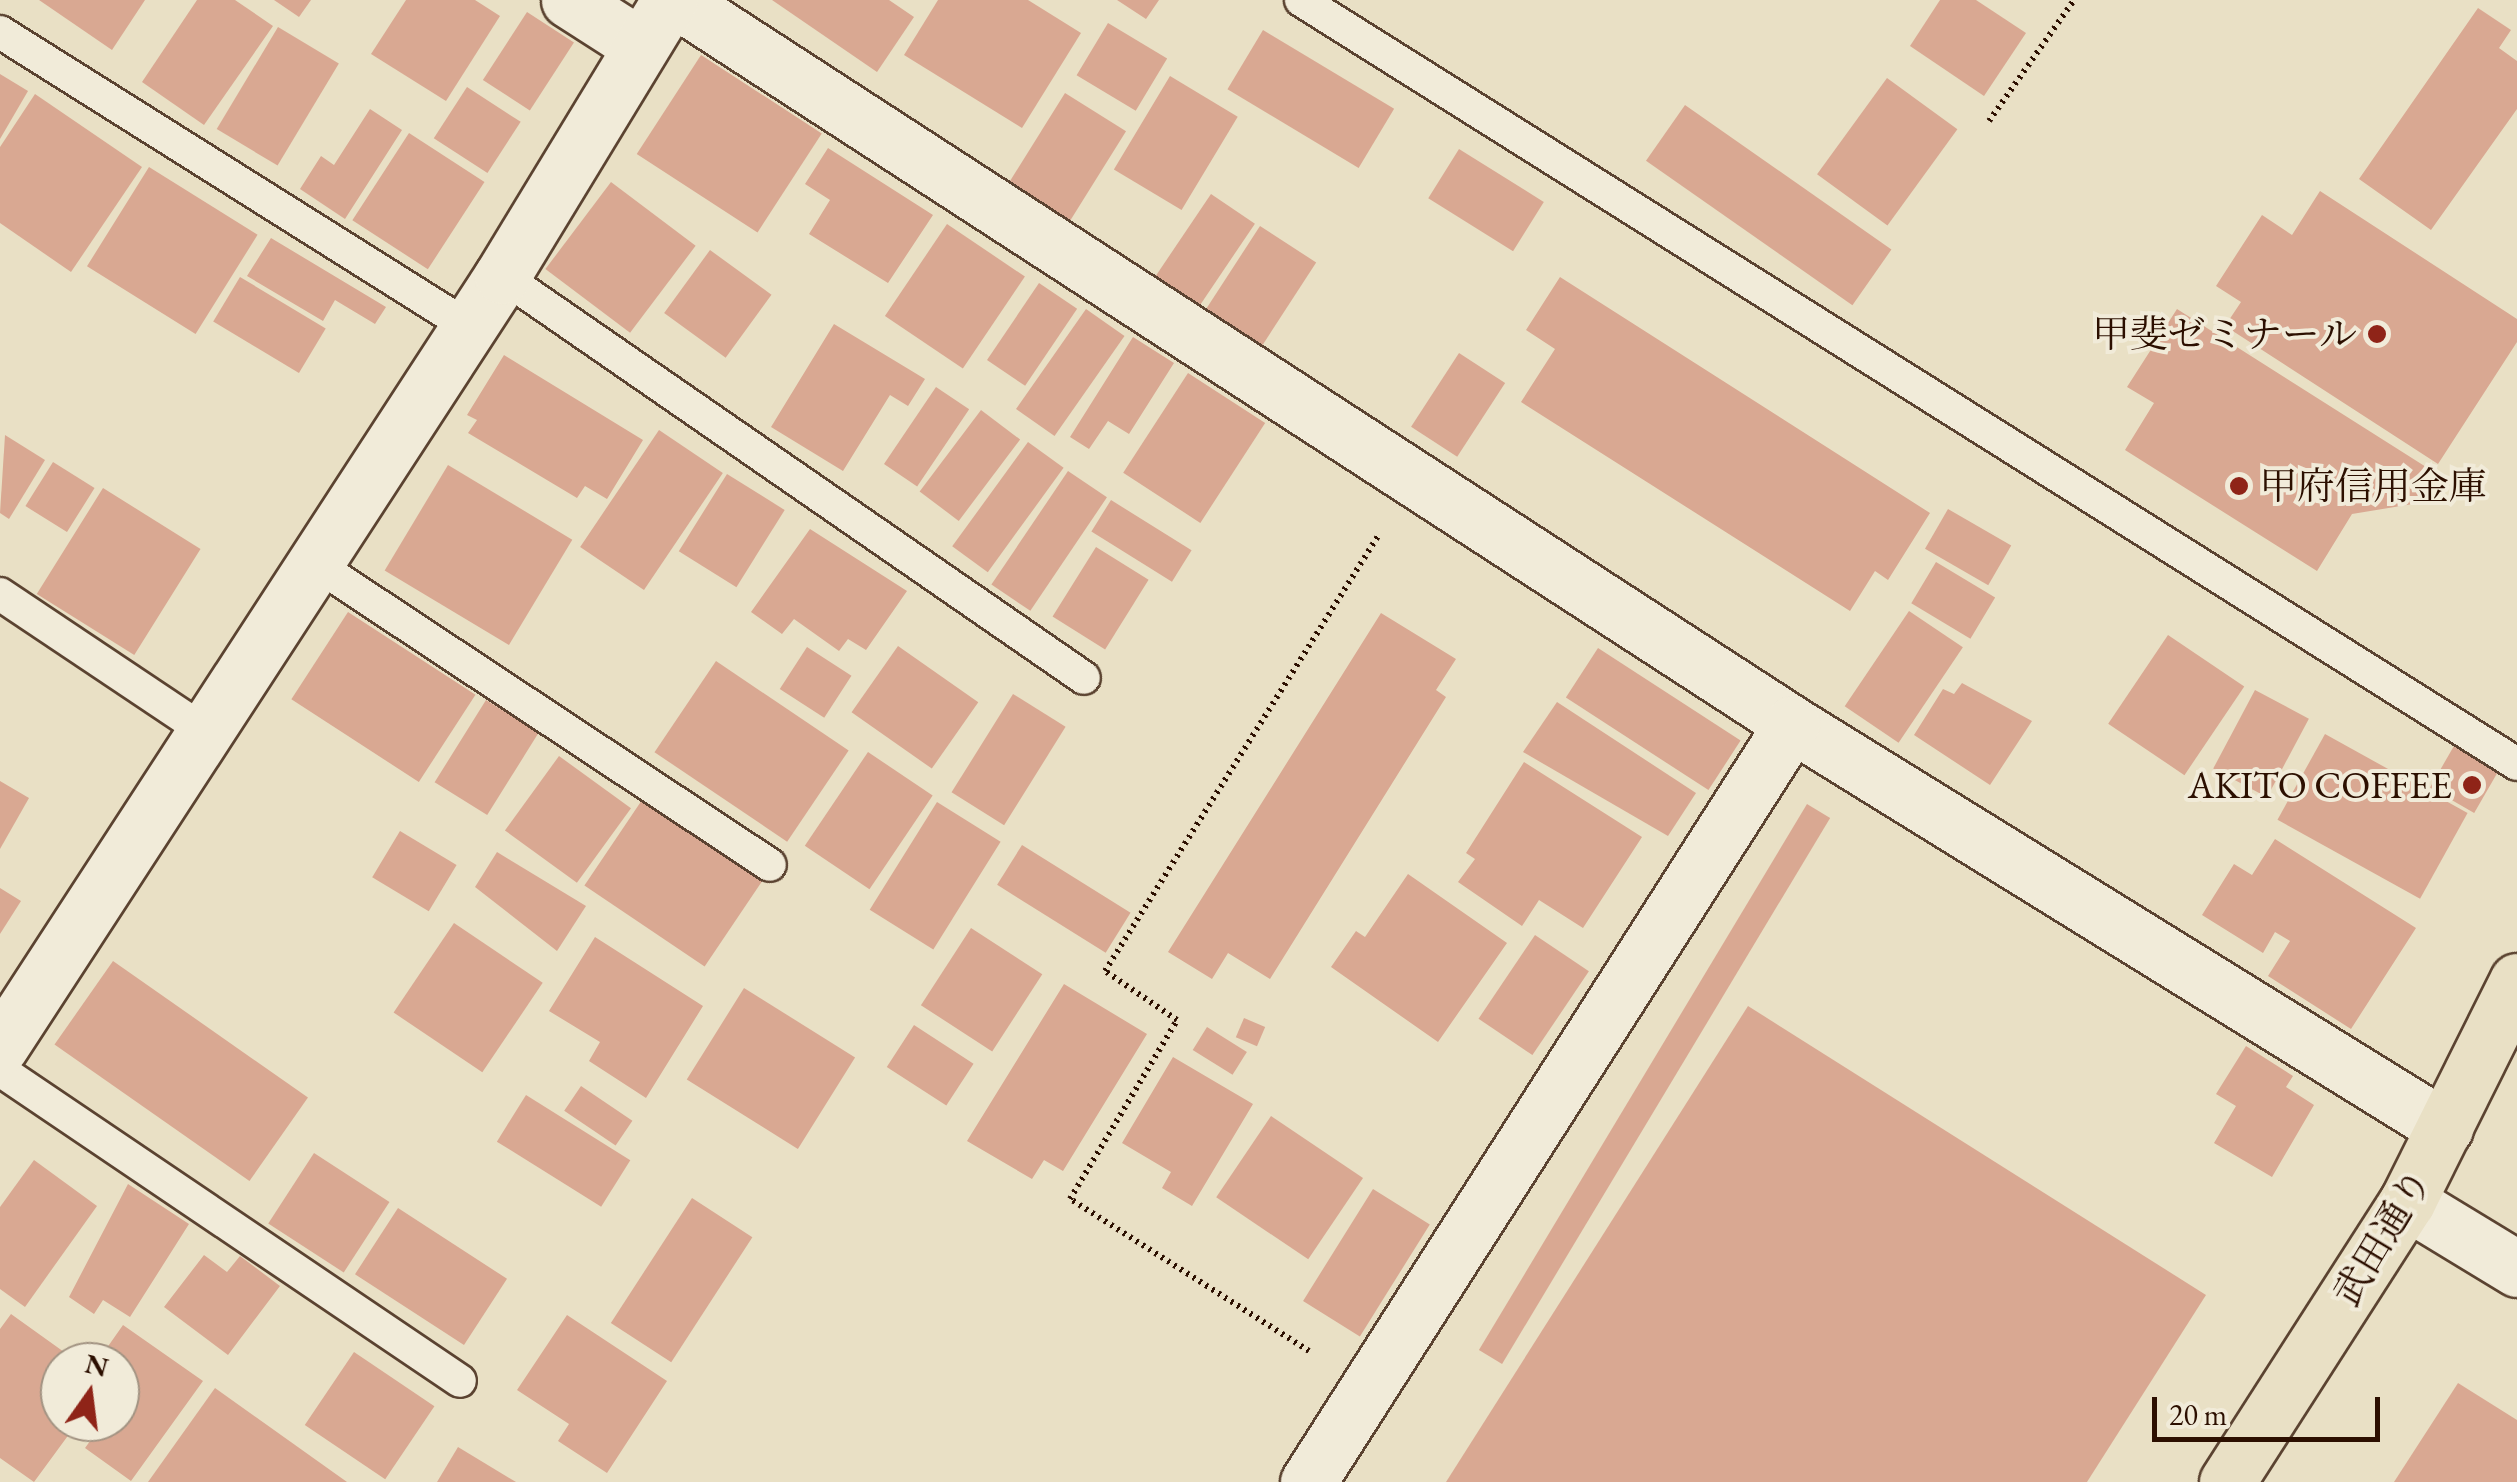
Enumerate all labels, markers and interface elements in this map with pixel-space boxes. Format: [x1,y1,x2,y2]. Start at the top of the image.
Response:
place label: 甲斐ゼミナール [2091,311,2357,357]
marker: 甲斐ゼミナール [2366,323,2388,345]
place label: 甲府信用金庫 [2259,463,2487,509]
marker: 甲府信用金庫 [2228,475,2250,497]
place label: AKITO COFFEE [2188,762,2452,808]
marker: AKITO COFFEE [2461,774,2483,796]
street label: 武田通り [2323,1160,2441,1314]
north arrow [40,1342,140,1442]
text: N [81,1345,112,1385]
scale bar [2157,1377,2384,1439]
text: 20 m [2169,1395,2227,1434]

